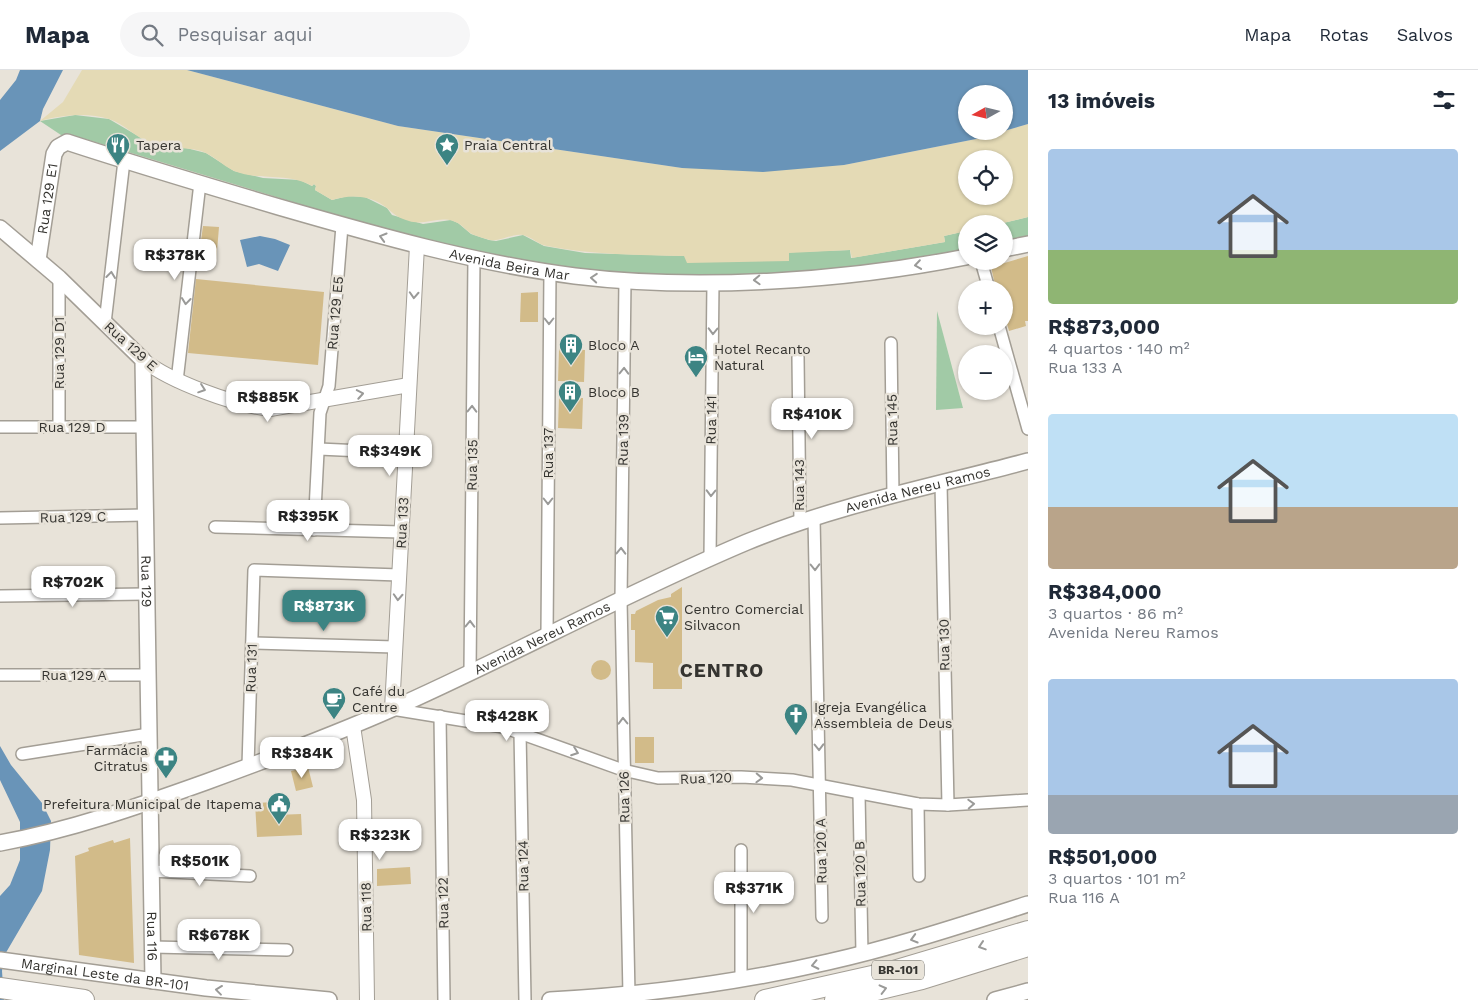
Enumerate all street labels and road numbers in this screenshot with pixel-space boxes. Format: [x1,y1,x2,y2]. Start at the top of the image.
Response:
street label: Rua 129 E1 [34,162,60,235]
street label: Avenida Beira Mar [448,245,571,283]
street label: Rua 129 E5 [324,275,346,351]
street label: Rua 129 D1 [51,317,67,389]
street label: Rua 129 E [101,318,161,374]
street label: Rua 145 [884,394,900,446]
street label: Rua 141 [703,395,719,445]
street label: Rua 139 [615,414,631,466]
street label: Rua 129 D [38,419,106,435]
street label: Rua 137 [540,427,556,478]
street label: Rua 135 [464,439,480,491]
street label: Rua 143 [791,459,807,511]
street label: Avenida Nereu Ramos [843,463,992,516]
street label: Rua 133 [393,497,411,549]
street label: Rua 129 C [40,508,106,526]
street label: Rua 129 [138,555,155,607]
street label: Avenida Nereu Ramos [471,598,613,678]
street label: Rua 130 [936,619,952,671]
street label: Rua 131 [242,643,260,693]
street label: Rua 129 A [41,667,107,683]
street label: Rua 120 [680,769,732,787]
street label: Rua 126 [616,771,632,823]
street label: Rua 120 A [812,818,830,884]
street label: Rua 124 [515,840,531,892]
street label: Rua 120 B [851,841,869,907]
street label: Rua 122 [435,877,451,929]
street label: Rua 118 [358,882,374,932]
street label: Rua 116 [144,911,161,961]
street label: Marginal Leste da BR-101 [20,955,190,994]
road number: BR-101 [872,960,924,980]

